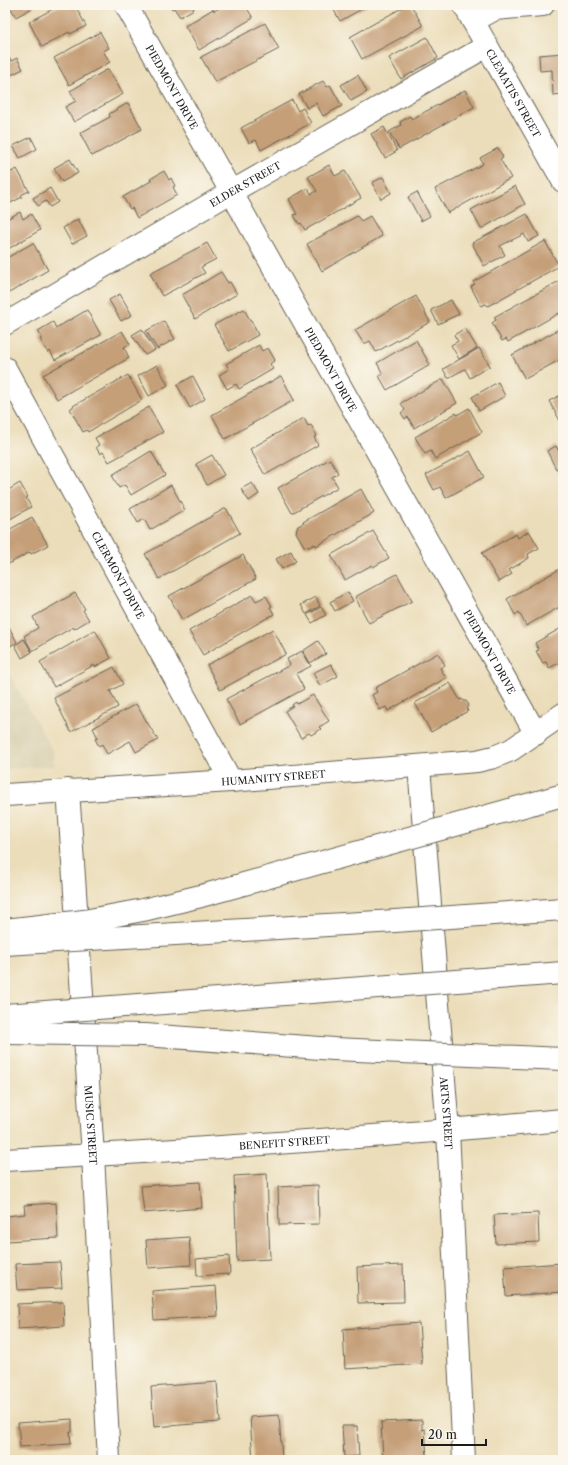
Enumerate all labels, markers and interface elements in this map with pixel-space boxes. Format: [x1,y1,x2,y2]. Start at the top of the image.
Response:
street label: PIEDMONT DRIVE [143,43,201,132]
street label: CLEMATIS STREET [483,46,544,140]
street label: ELDER STREET [207,159,284,210]
street label: PIEDMONT DRIVE [302,325,359,414]
street label: CLERMONT DRIVE [89,529,147,622]
street label: PIEDMONT DRIVE [460,607,518,697]
street label: HUMANITY STREET [221,767,327,789]
street label: ARTS STREET [437,1075,455,1150]
street label: MUSIC STREET [81,1085,100,1166]
street label: BENEFIT STREET [238,1133,331,1153]
scale bar [422,1421,486,1447]
text: 20 m [428,1427,457,1442]

